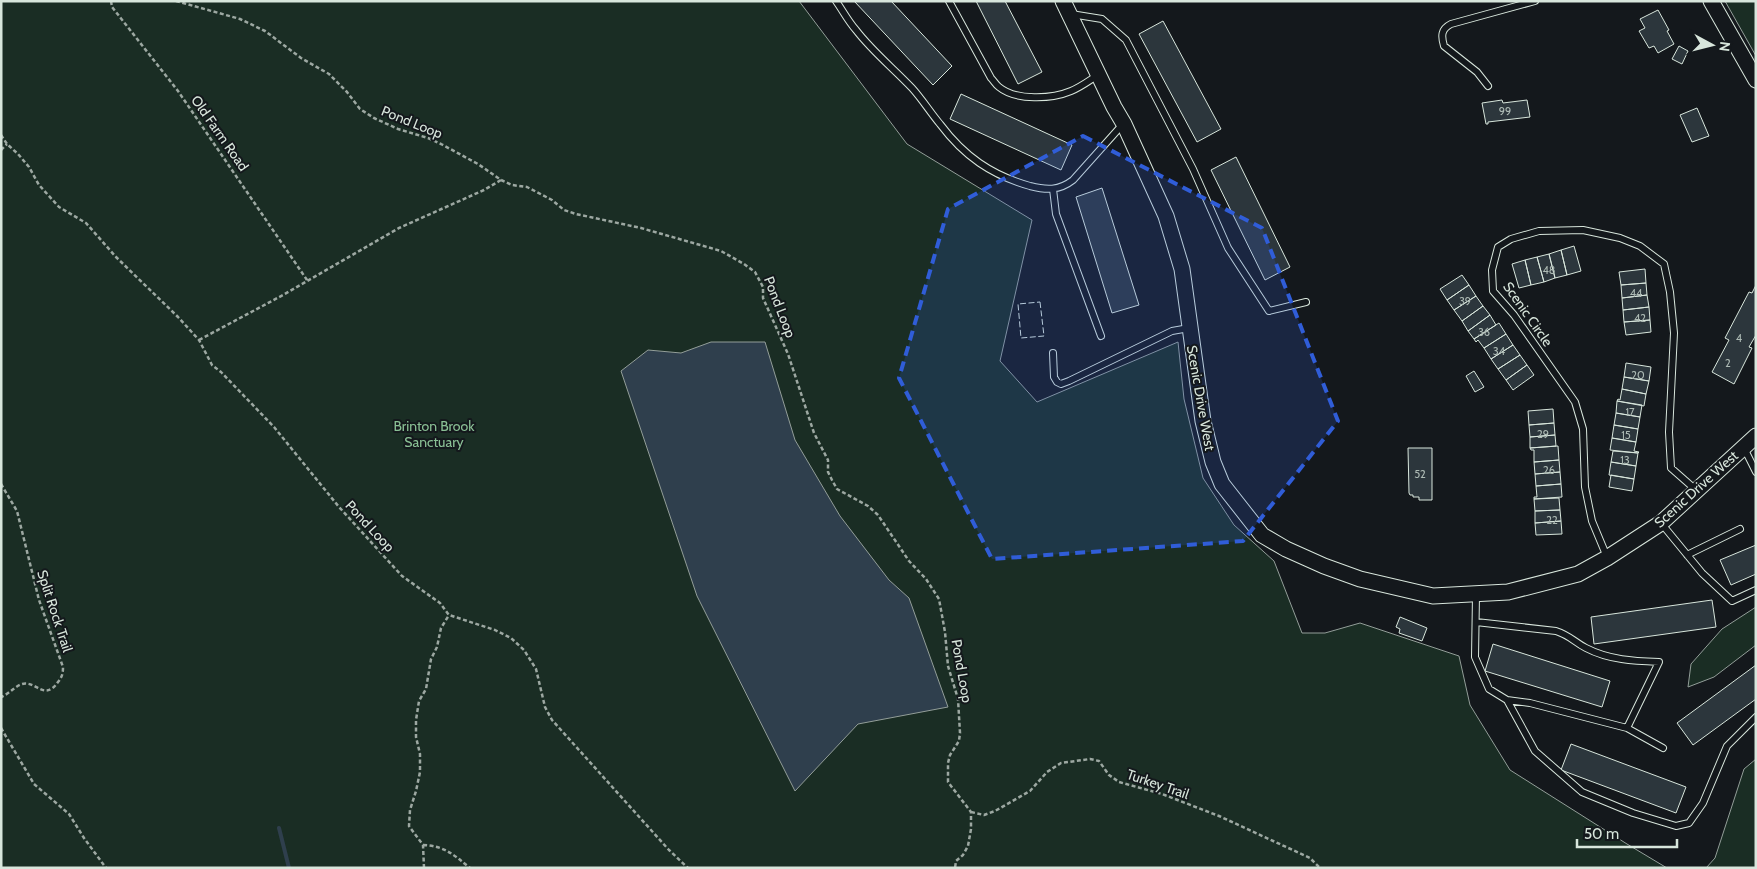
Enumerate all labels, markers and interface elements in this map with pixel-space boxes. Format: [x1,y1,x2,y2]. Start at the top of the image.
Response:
north arrow [1687,20,1737,70]
text: N [1715,41,1734,53]
street label: Old Farm Road [187,92,253,174]
street label: Pond Loop [379,102,445,142]
house number: 99 [1499,104,1511,118]
house number: 48 [1542,263,1556,277]
street label: Pond Loop [760,274,800,340]
street label: Scenic Circle [1499,278,1557,350]
house number: 44 [1630,286,1643,300]
house number: 39 [1459,294,1471,308]
house number: 42 [1634,311,1646,325]
house number: 36 [1478,325,1490,339]
house number: 4 [1736,331,1743,345]
street label: Scenic Drive West [1183,344,1219,452]
house number: 34 [1493,344,1506,358]
house number: 2 [1725,356,1731,370]
house number: 20 [1631,368,1645,382]
house number: 17 [1625,405,1635,419]
park label: Brinton Brook Sanctuary [394,417,475,451]
house number: 29 [1537,427,1549,441]
house number: 15 [1621,428,1631,442]
street label: Scenic Drive West [1650,446,1742,531]
house number: 13 [1620,453,1630,467]
house number: 26 [1543,463,1555,477]
house number: 52 [1414,467,1426,481]
street label: Pond Loop [341,496,399,556]
house number: 22 [1546,513,1558,527]
street label: Split Rock Trail [33,568,77,655]
street label: Pond Loop [948,638,976,704]
street label: Turkey Trail [1124,765,1192,803]
scale bar [1577,816,1677,848]
text: 50 m [1584,825,1619,843]

